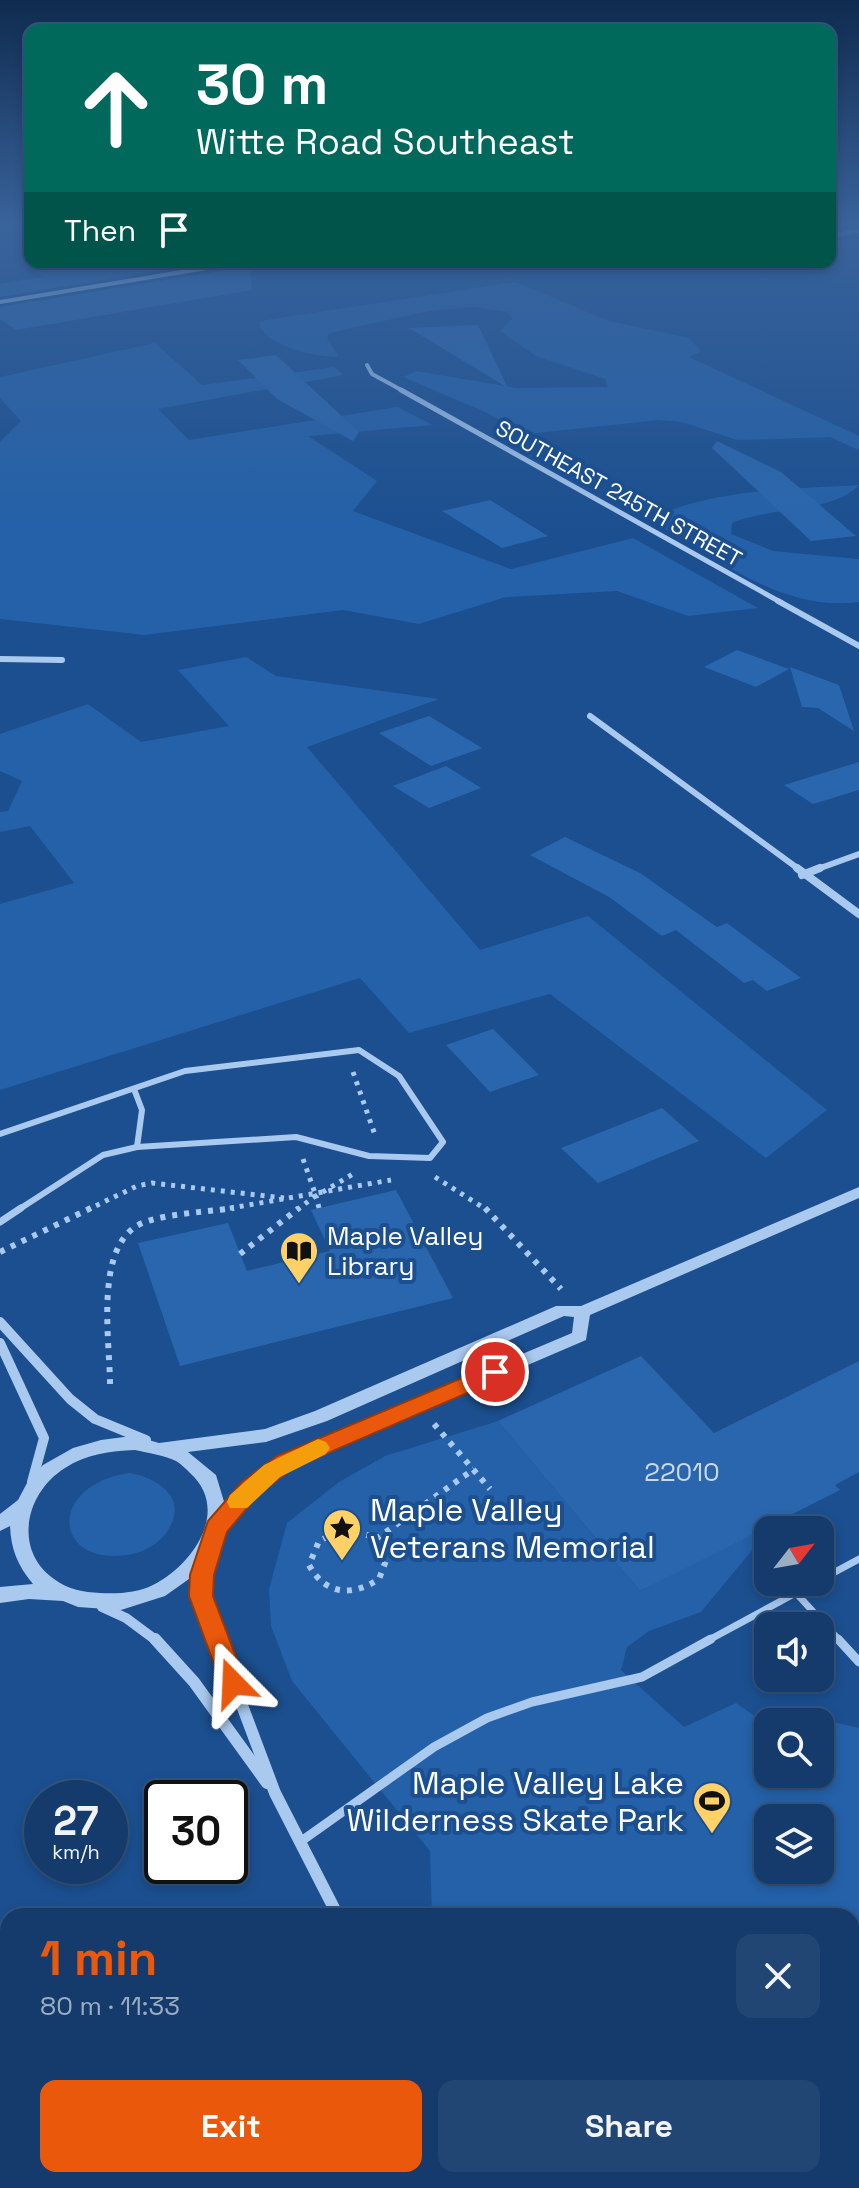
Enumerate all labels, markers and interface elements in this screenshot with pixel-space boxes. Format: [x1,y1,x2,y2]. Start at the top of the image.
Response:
text: 30 m [196,49,328,120]
icon: ahead [64,56,168,160]
text: Witte Road Southeast [196,119,575,165]
icon: arrive [152,208,196,252]
text: Then [64,211,136,250]
street label: SOUTHEAST 245TH STREET [491,414,747,572]
place label: Maple Valley Library [327,1219,483,1283]
library icon: Maple Valley Library [278,1230,320,1285]
pin [461,1338,529,1406]
icon: arrive [473,1350,517,1394]
house number: 22010 [644,1455,720,1489]
place label: Maple Valley Veterans Memorial [370,1490,655,1567]
place icon: Maple Valley Veterans Memorial [321,1507,363,1562]
north arrow [754,1516,834,1596]
map controls [754,1516,834,1884]
button: sound [754,1612,834,1692]
position arrow [191,1641,275,1725]
button: search [754,1708,834,1788]
place label: Maple Valley Lake Wilderness Skate Park [347,1763,684,1840]
speed limit sign: 30 [144,1780,248,1884]
sports icon: Maple Valley Lake Wilderness Skate Park [691,1780,733,1835]
text: 27 [53,1796,99,1847]
button: layers [754,1804,834,1884]
text: km/h [52,1839,100,1865]
text: 1 min [40,1928,157,1989]
button: close [736,1934,820,2018]
text: 80 m · 11:33 [40,1989,180,2023]
button: Exit [40,2080,422,2172]
button: Share [438,2080,820,2172]

